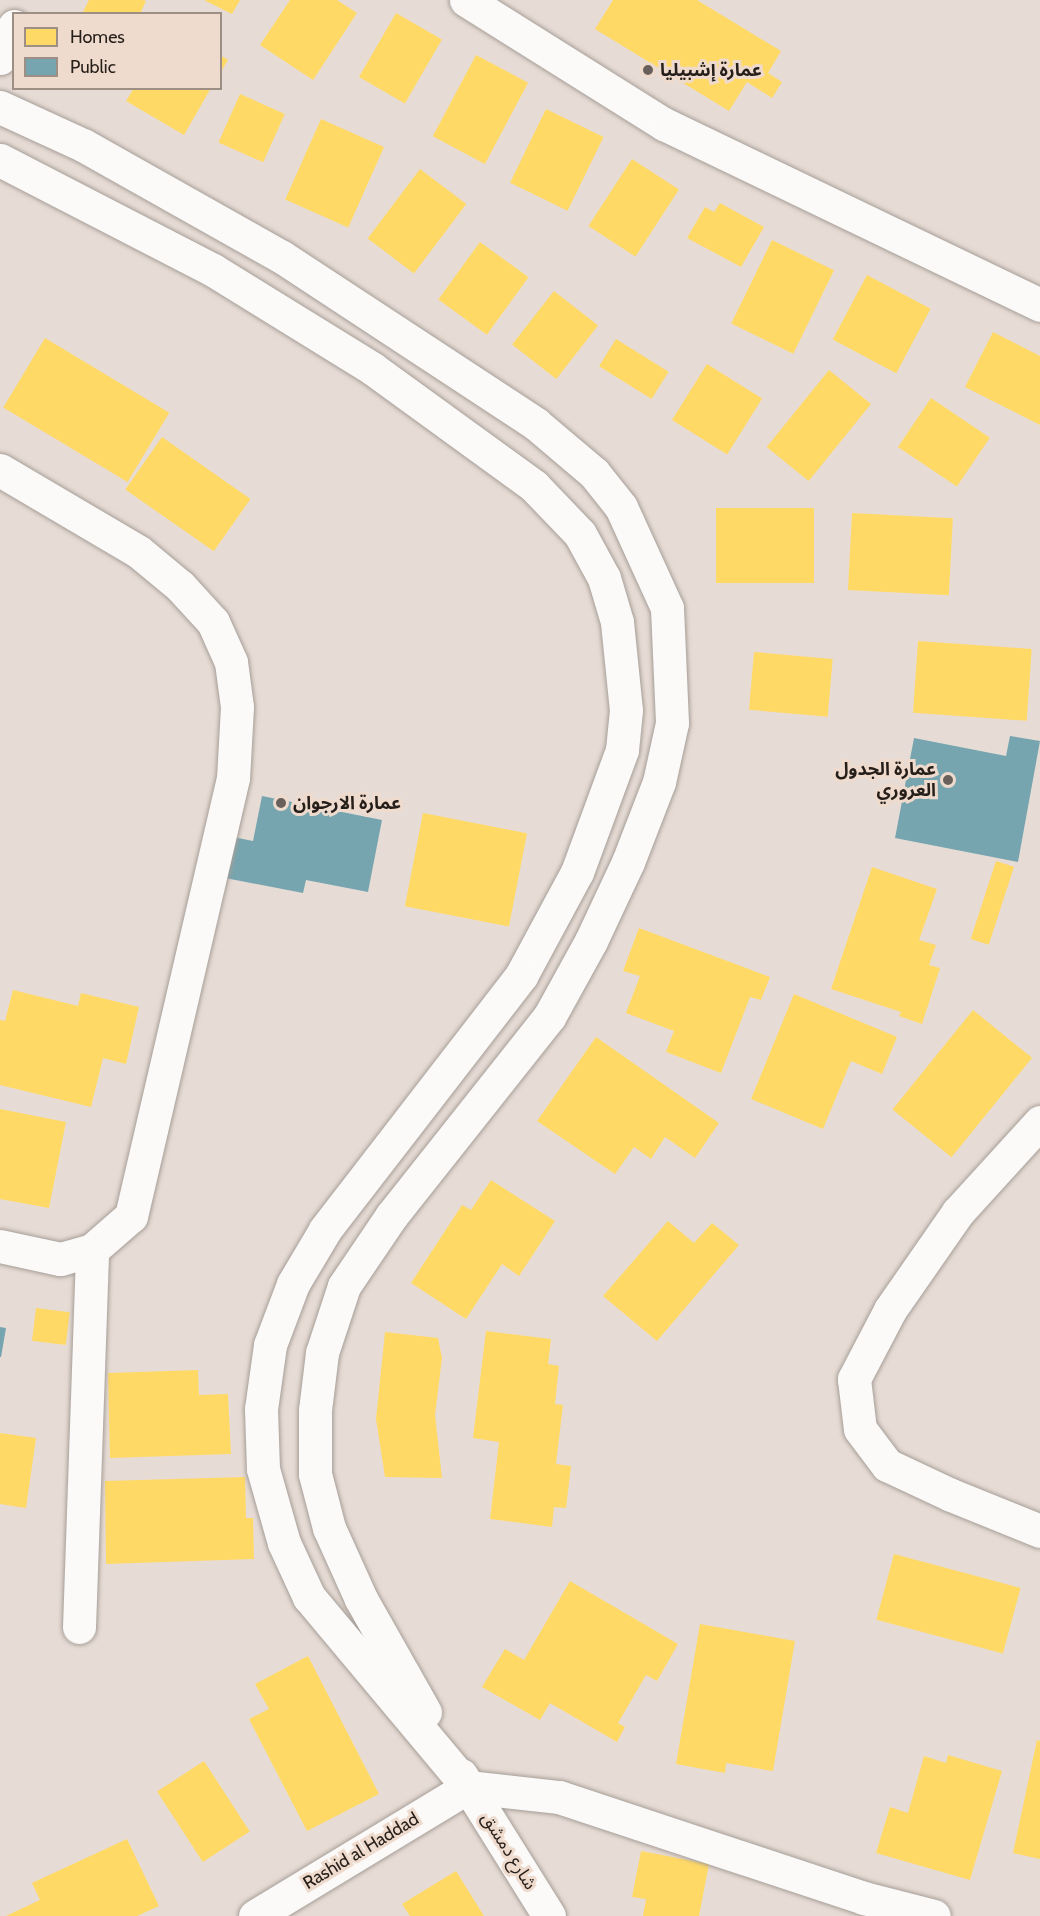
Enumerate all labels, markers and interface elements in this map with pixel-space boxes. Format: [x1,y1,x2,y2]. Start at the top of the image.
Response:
legend [12,12,222,90]
text: Homes [70,26,125,48]
text: Public [70,56,116,78]
place label: عمارة إشبيليا [660,59,762,81]
marker: عمارة إشبيليا [641,63,655,77]
place label: عمارة الجدول العروري [835,759,936,802]
marker: عمارة الجدول العروري [941,773,955,787]
place label: عمارة الارجوان [293,792,401,814]
marker: عمارة الارجوان [274,796,288,810]
street label: Rashid al Haddad [299,1808,423,1894]
street label: شارع دمشق [477,1808,541,1894]

